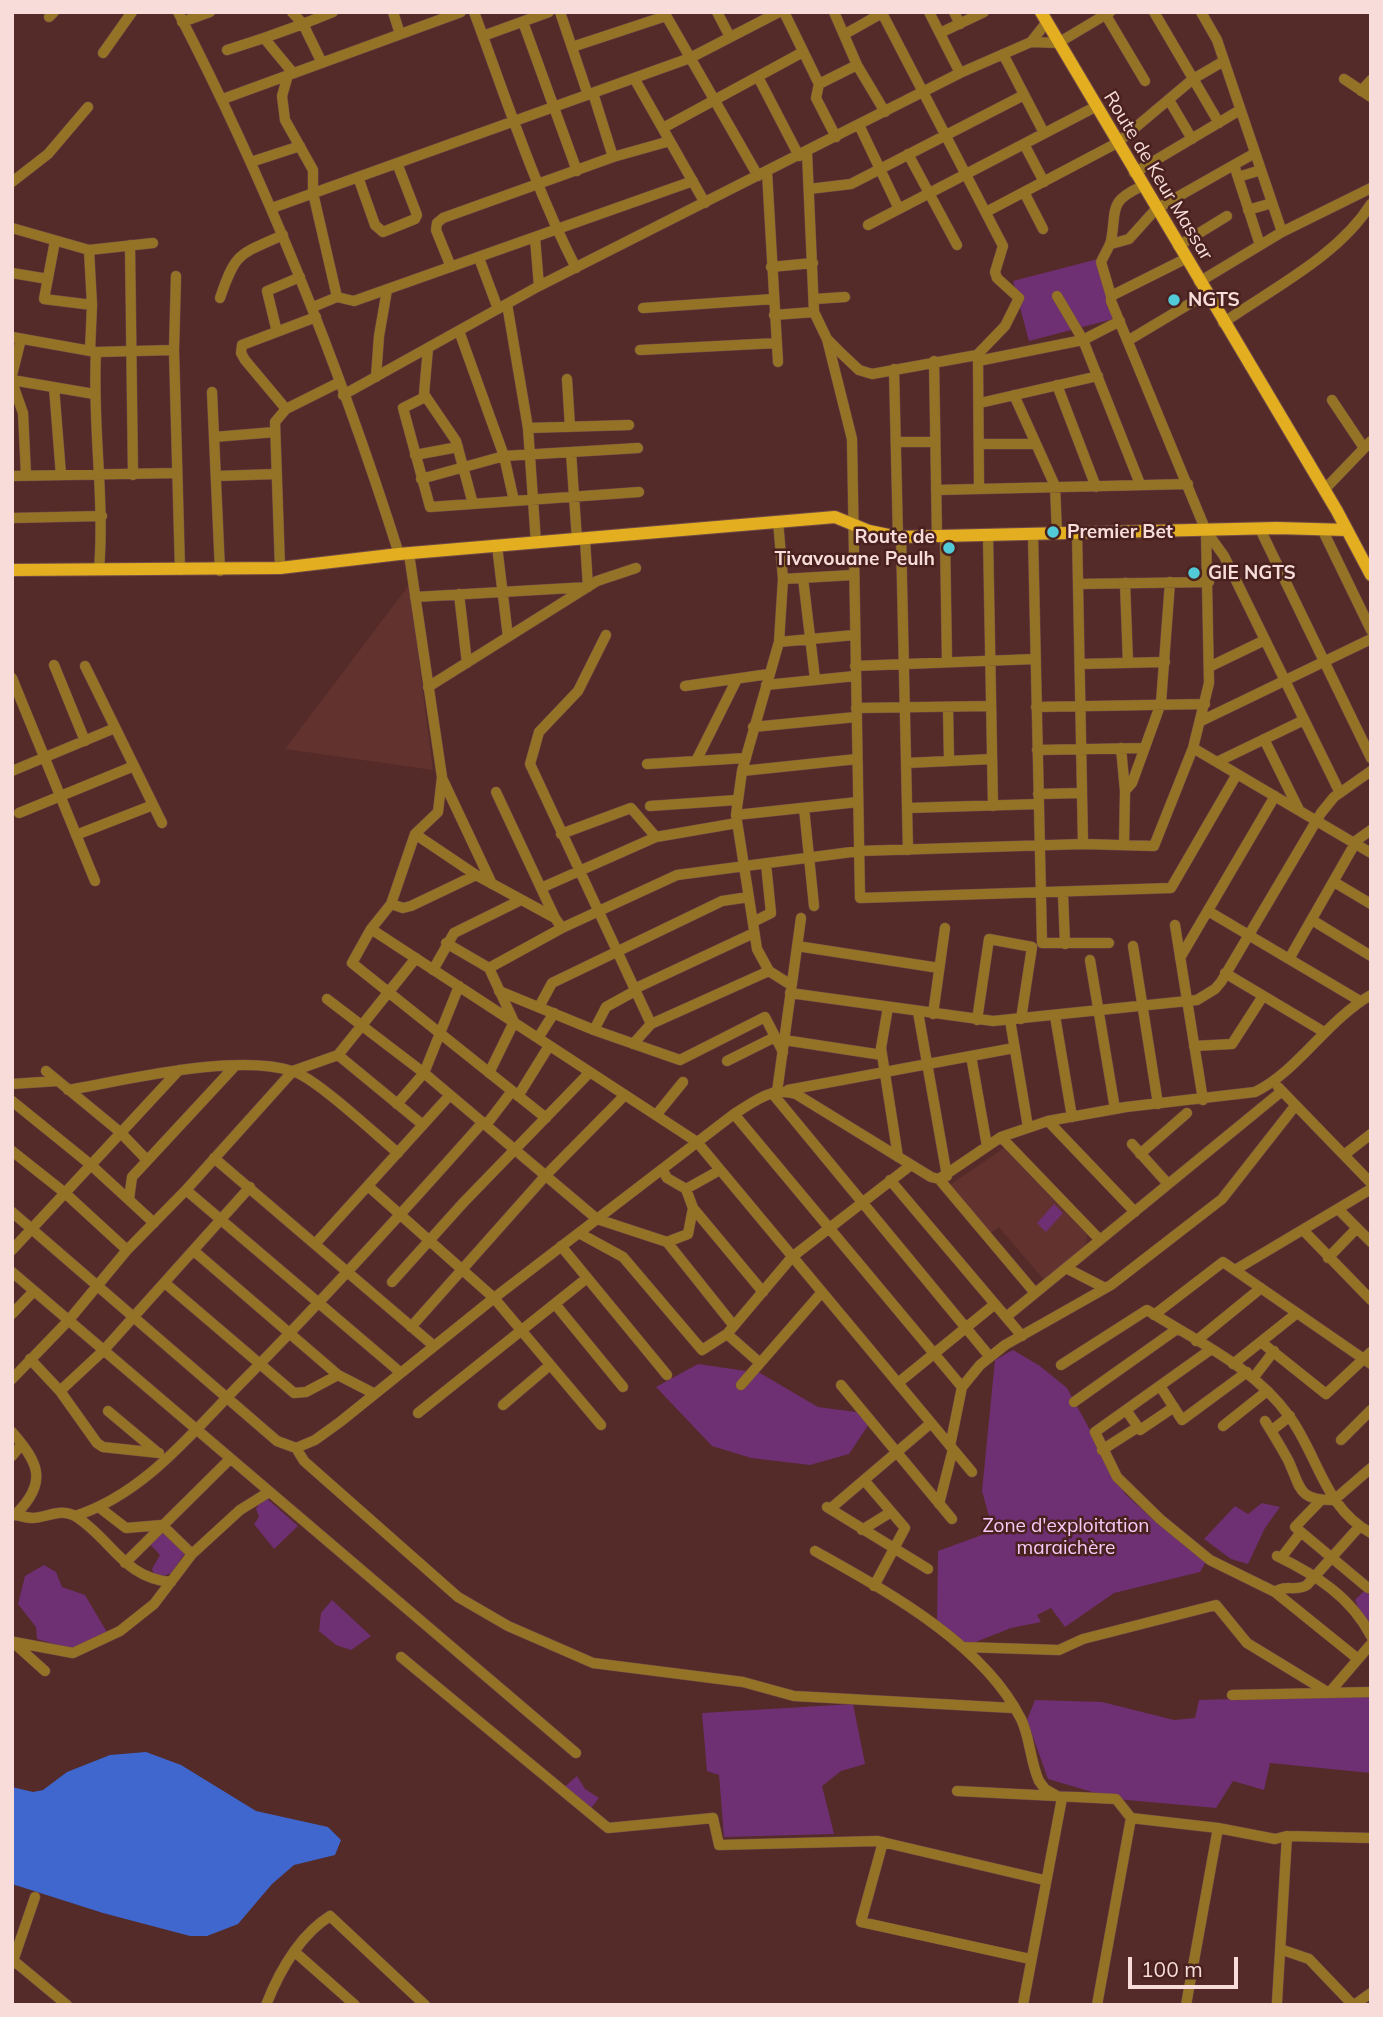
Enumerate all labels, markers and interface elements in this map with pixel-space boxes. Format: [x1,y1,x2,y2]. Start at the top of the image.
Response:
street label: Route de Keur Massar [1098,87,1218,265]
place label: NGTS [1188,289,1240,311]
marker: NGTS [1166,292,1182,308]
place label: Premier Bet [1067,521,1173,543]
marker: Premier Bet [1045,524,1061,540]
place label: Route de Tivavouane Peulh [775,526,935,570]
marker: Route de Tivavouane Peulh [941,540,957,556]
place label: GIE NGTS [1208,562,1296,584]
marker: GIE NGTS [1186,565,1202,581]
park label: Zone d'exploitation maraichère [983,1515,1149,1559]
scale bar [1131,1944,1241,1988]
text: 100 m [1141,1956,1203,1982]

